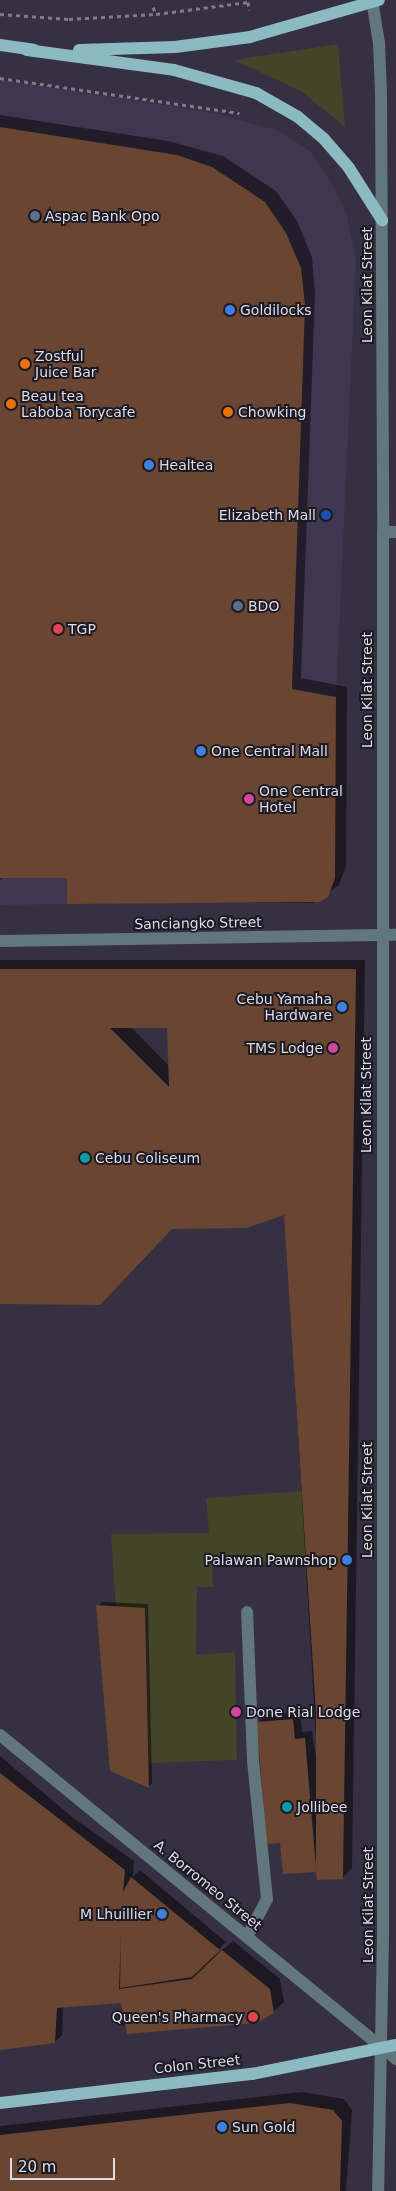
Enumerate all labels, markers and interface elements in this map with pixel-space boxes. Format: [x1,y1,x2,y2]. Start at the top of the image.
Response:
place label: Aspac Bank Opo [45,208,160,224]
marker: Aspac Bank Opo [29,210,41,222]
street label: Leon Kilat Street [359,227,375,343]
place label: Goldilocks [240,302,312,318]
marker: Goldilocks [224,304,236,316]
place label: Zostful Juice Bar [35,348,97,381]
marker: Zostful Juice Bar [19,358,31,370]
place label: Beau tea Laboba Torycafe [21,388,135,421]
marker: Beau tea Laboba Torycafe [5,398,17,410]
place label: Chowking [238,404,306,420]
marker: Chowking [222,406,234,418]
place label: Healtea [159,457,213,473]
marker: Healtea [143,459,155,471]
place label: Elizabeth Mall [219,507,316,523]
marker: Elizabeth Mall [320,509,332,521]
place label: BDO [248,598,279,614]
marker: BDO [232,600,244,612]
place label: TGP [68,621,96,637]
marker: TGP [52,623,64,635]
street label: Leon Kilat Street [359,632,375,748]
place label: One Central Mall [211,743,328,759]
marker: One Central Mall [195,745,207,757]
place label: One Central Hotel [259,783,343,816]
marker: One Central Hotel [243,793,255,805]
street label: Sanciangko Street [134,913,262,933]
place label: Cebu Yamaha Hardware [237,991,332,1024]
marker: Cebu Yamaha Hardware [336,1001,348,1013]
street label: Leon Kilat Street [358,1037,374,1153]
place label: TMS Lodge [247,1040,323,1056]
marker: TMS Lodge [327,1042,339,1054]
place label: Cebu Coliseum [95,1150,200,1166]
marker: Cebu Coliseum [79,1152,91,1164]
street label: Leon Kilat Street [359,1442,375,1558]
place label: Palawan Pawnshop [204,1552,337,1568]
marker: Palawan Pawnshop [341,1554,353,1566]
place label: Done Rial Lodge [246,1704,360,1720]
marker: Done Rial Lodge [230,1706,242,1718]
place label: Jollibee [297,1799,347,1815]
marker: Jollibee [281,1801,293,1813]
street label: A. Borromeo Street [151,1836,265,1934]
street label: Leon Kilat Street [360,1847,376,1963]
place label: M Lhuillier [80,1906,152,1922]
marker: M Lhuillier [156,1908,168,1920]
place label: Queen's Pharmacy [112,2009,243,2025]
marker: Queen's Pharmacy [247,2011,259,2023]
street label: Colon Street [153,2051,241,2077]
place label: Sun Gold [232,2119,295,2135]
marker: Sun Gold [216,2121,228,2133]
scale bar [12,2148,118,2180]
text: 20 m [18,2158,56,2176]

